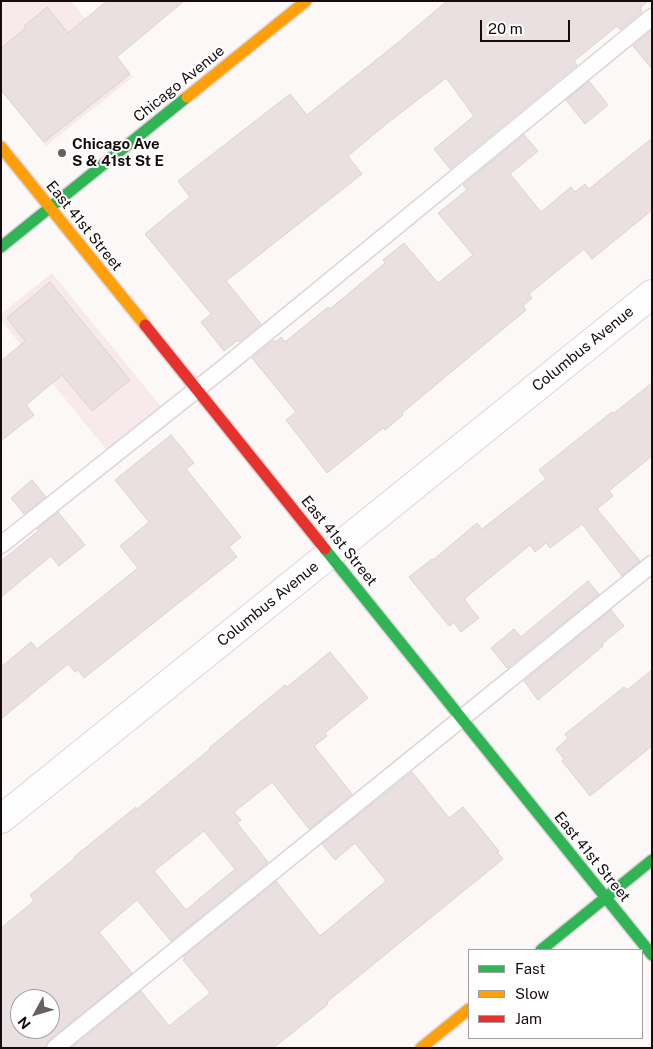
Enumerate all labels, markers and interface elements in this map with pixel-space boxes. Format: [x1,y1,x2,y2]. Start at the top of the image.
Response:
scale bar [483,10,573,42]
text: 20 m [488,20,523,37]
street label: Chicago Avenue [130,42,228,126]
place label: Chicago Ave S & 41st St E [72,135,164,170]
marker: Chicago Ave S & 41st St E [56,147,68,159]
street label: East 41st Street [42,177,126,275]
street label: Columbus Avenue [529,303,637,395]
street label: East 41st Street [297,492,381,590]
street label: Columbus Avenue [214,558,322,650]
street label: East 41st Street [550,808,634,906]
legend [468,949,643,1039]
text: Fast [515,960,545,977]
text: Slow [515,985,549,1002]
north arrow [10,989,60,1039]
text: Jam [515,1010,542,1027]
text: N [14,1014,34,1032]

